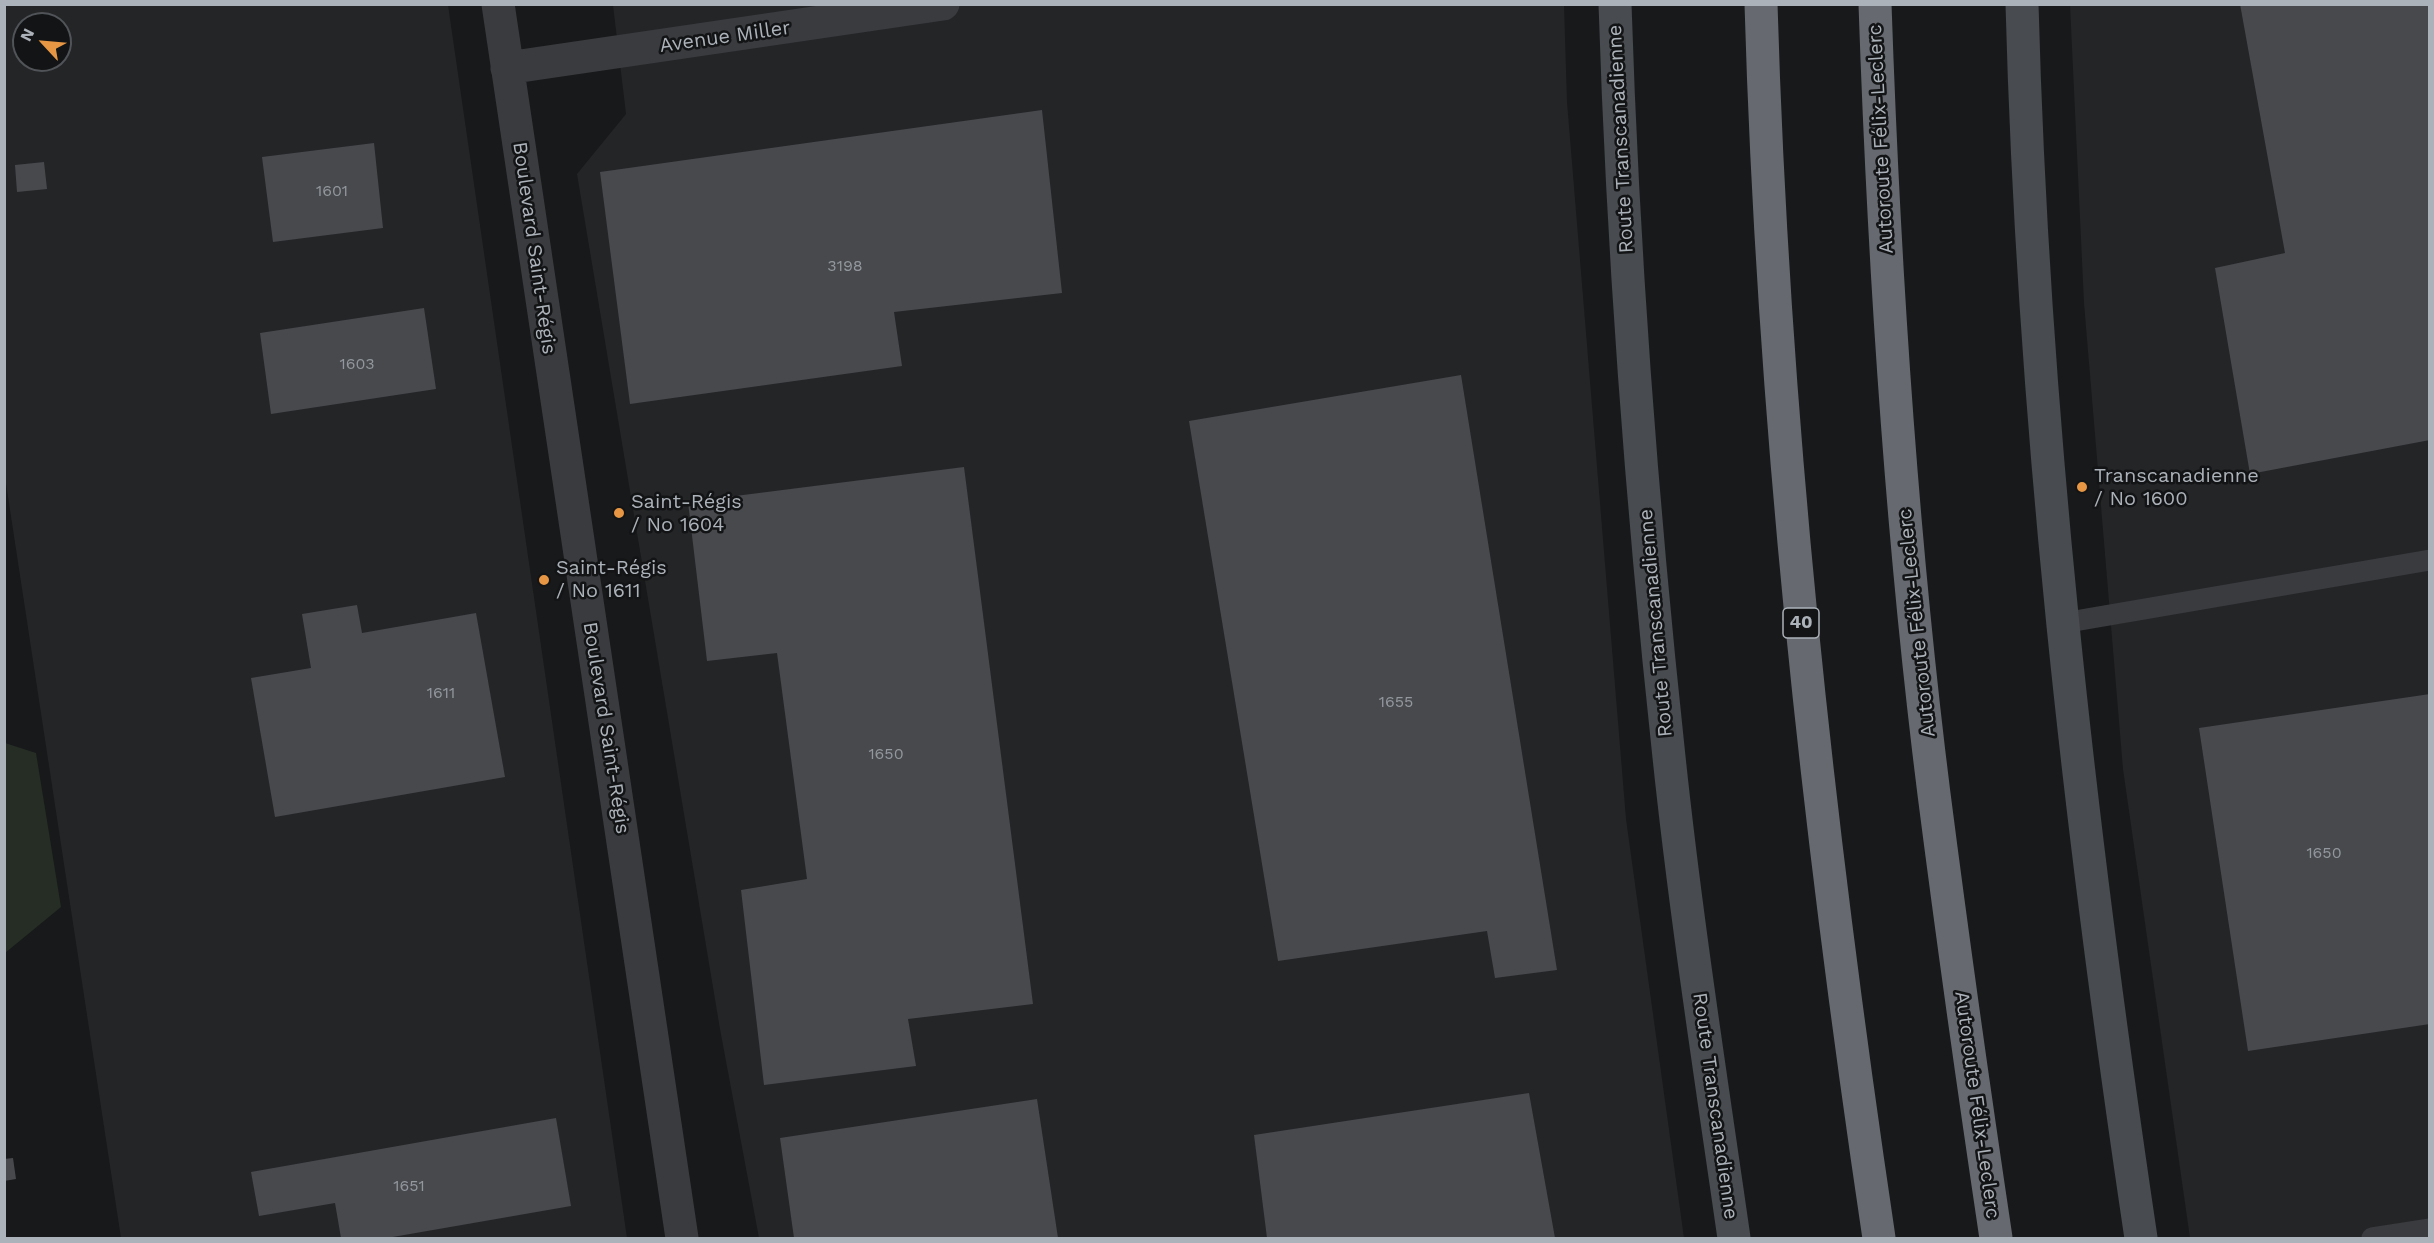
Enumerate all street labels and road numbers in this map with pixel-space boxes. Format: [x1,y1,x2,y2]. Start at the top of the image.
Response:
street label: Avenue Miller [658,16,792,58]
street label: Route Transcanadienne [1603,24,1639,254]
street label: Autoroute Félix-Leclerc [1863,24,1899,254]
street label: Boulevard Saint-Régis [507,140,561,356]
street label: Route Transcanadienne [1634,508,1678,738]
street label: Autoroute Félix-Leclerc [1893,508,1941,738]
road number: 40 [1783,608,1819,638]
street label: Boulevard Saint-Régis [577,620,635,836]
street label: Autoroute Félix-Leclerc [1949,990,2005,1220]
street label: Route Transcanadienne [1687,991,1743,1221]

